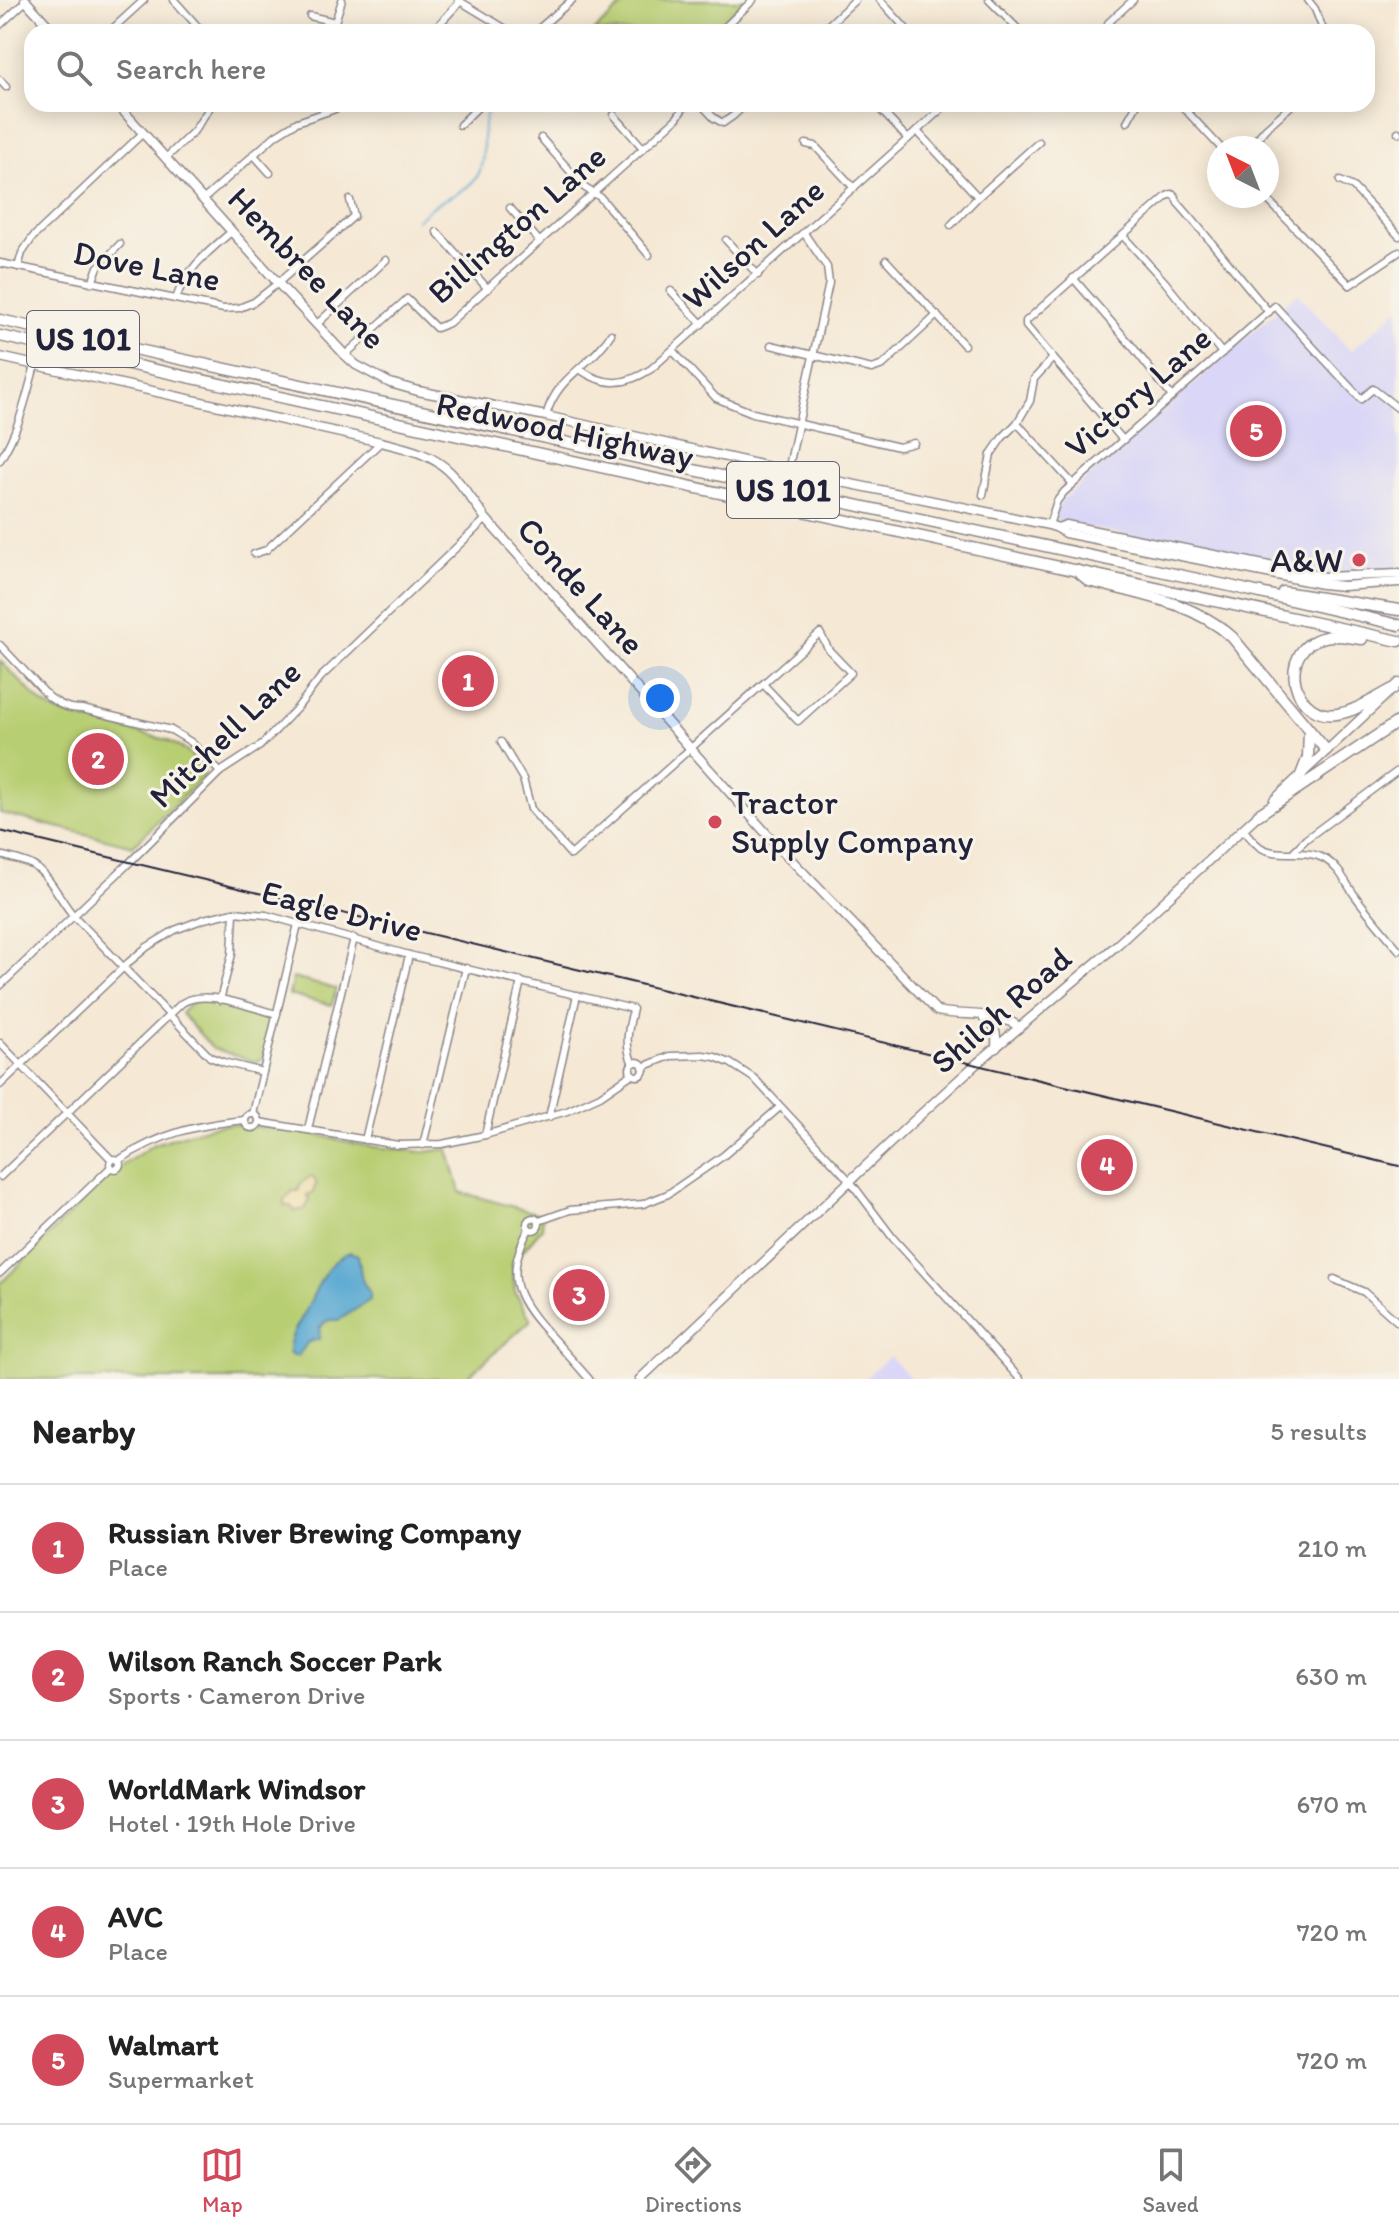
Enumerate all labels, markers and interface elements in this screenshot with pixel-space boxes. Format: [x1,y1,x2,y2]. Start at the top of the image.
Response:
search box [24,24,1375,112]
icon: search [52,46,96,90]
text: Search here [116,50,266,87]
street label: Billington Lane [420,136,614,312]
north arrow [1207,136,1279,208]
street label: Wilson Lane [674,170,832,318]
street label: Hembree Lane [219,178,395,358]
street label: Dove Lane [70,232,224,300]
road number: US 101 [27,311,139,367]
street label: Victory Lane [1056,317,1220,467]
street label: Redwood Highway [433,383,697,477]
pin: 5 [1230,401,1282,461]
road number: US 101 [727,462,839,518]
street label: Conde Lane [509,509,653,663]
place label: A&W [1270,540,1343,581]
marker: A&W [1350,551,1368,569]
street label: Mitchell Lane [141,651,309,817]
pin: 1 [442,651,494,711]
your location [640,678,680,718]
pin: 2 [72,729,124,789]
place label: Tractor Supply Company [731,782,973,862]
marker: Tractor Supply Company [706,813,724,831]
street label: Eagle Drive [257,871,427,951]
street label: Shiloh Road [922,938,1080,1082]
pin: 4 [1081,1135,1133,1195]
pin: 3 [553,1265,605,1325]
text: Nearby [32,1411,135,1452]
text: 5 results [1270,1415,1367,1447]
text: Russian River Brewing Company [108,1514,521,1551]
text: 1 [52,1532,64,1564]
text: 210 m [1298,1532,1367,1564]
text: Place [108,1551,168,1583]
text: Wilson Ranch Soccer Park [108,1642,442,1679]
text: 2 [51,1660,65,1692]
text: 630 m [1295,1660,1367,1692]
text: Sports · Cameron Drive [108,1679,365,1711]
text: WorldMark Windsor [108,1770,365,1807]
text: 3 [51,1788,65,1820]
text: 670 m [1297,1788,1367,1820]
text: Hotel · 19th Hole Drive [108,1807,356,1839]
text: AVC [108,1898,163,1935]
text: 4 [50,1916,66,1948]
text: 720 m [1297,1916,1367,1948]
text: Place [108,1935,168,1967]
text: Walmart [108,2026,219,2063]
text: 5 [51,2044,65,2076]
text: 720 m [1297,2044,1367,2076]
text: Supermarket [108,2063,254,2095]
tab: Map [200,2143,244,2218]
tab: Directions [645,2143,742,2218]
tab: Saved [1142,2143,1199,2218]

